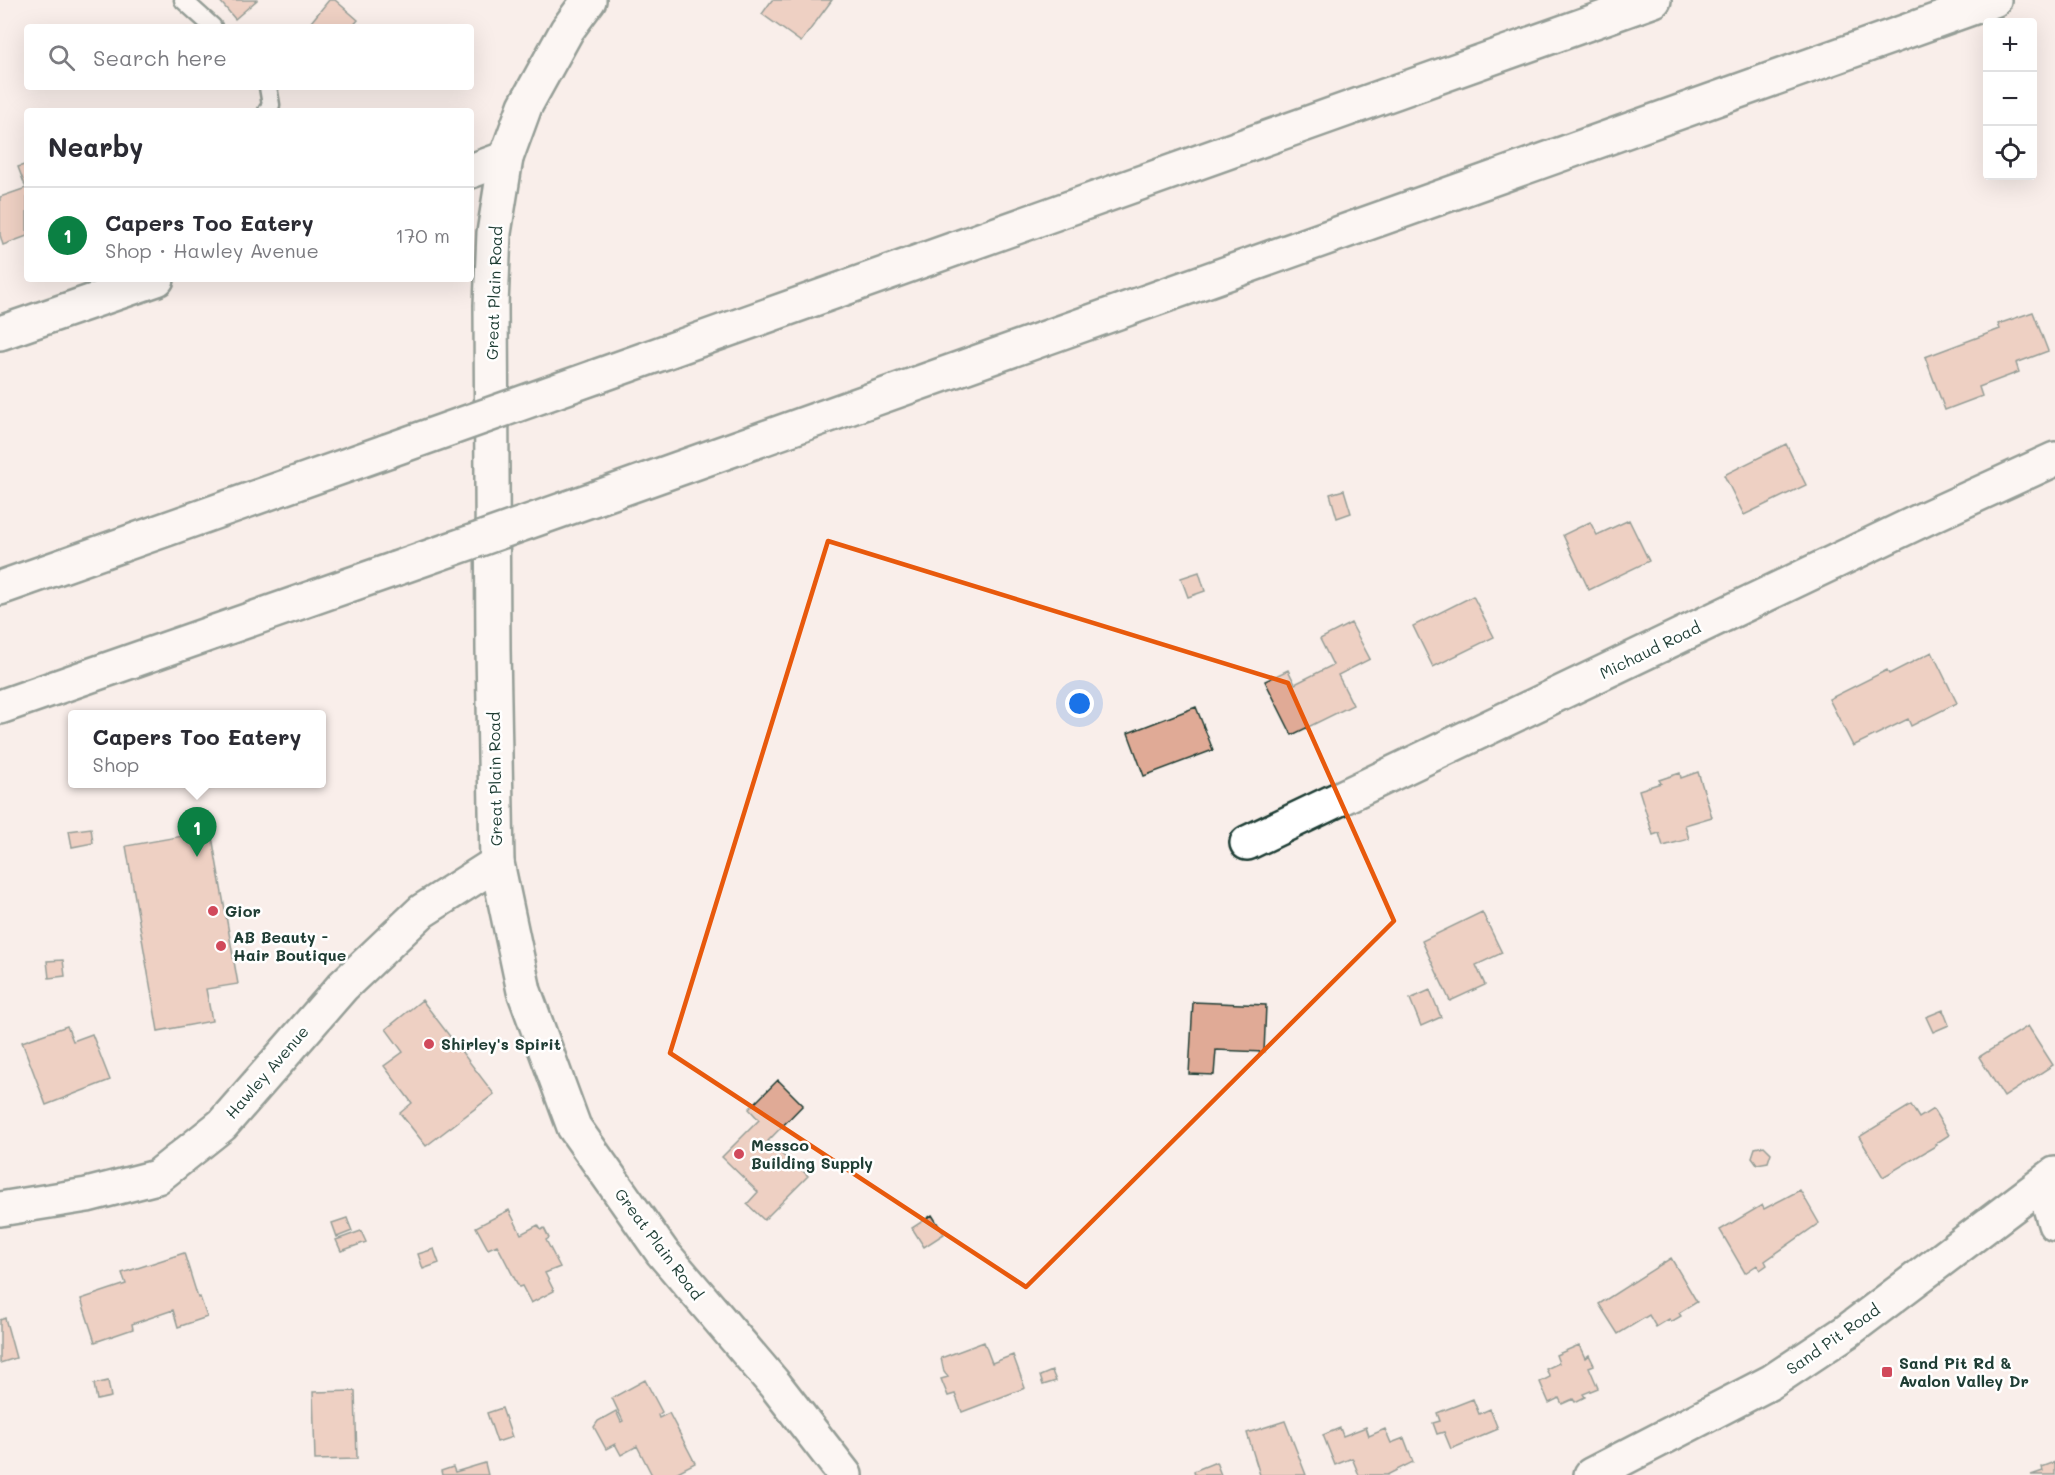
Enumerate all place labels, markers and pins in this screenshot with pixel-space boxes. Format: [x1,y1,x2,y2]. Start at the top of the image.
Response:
pin: 1 [178,808,216,857]
place label: Gior [225,900,261,921]
marker: Gior [206,904,220,918]
place label: AB Beauty - Hair Boutique [233,926,346,965]
marker: AB Beauty - Hair Boutique [214,939,228,953]
place label: Shirley's Spirit [441,1033,561,1054]
marker: Shirley's Spirit [422,1037,436,1051]
place label: Messco Building Supply [751,1134,873,1173]
marker: Messco Building Supply [732,1147,746,1161]
place label: Sand Pit Rd & Avalon Valley Dr [1899,1352,2029,1391]
marker: Sand Pit Rd & Avalon Valley Dr [1880,1365,1894,1379]

